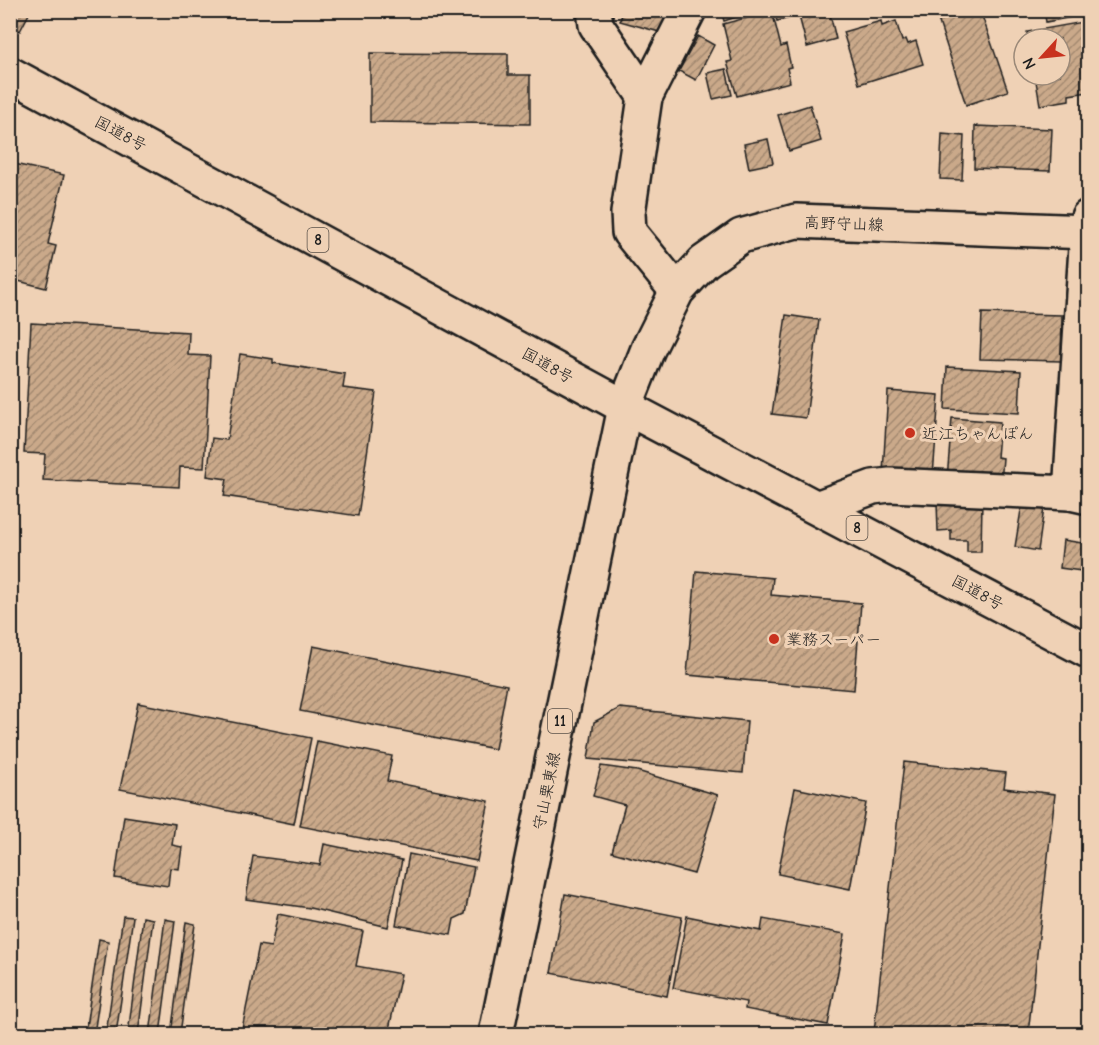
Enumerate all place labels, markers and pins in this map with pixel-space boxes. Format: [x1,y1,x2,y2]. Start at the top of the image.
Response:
place label: 近江ちゃんぽん [922,425,1034,443]
marker: 近江ちゃんぽん [903,426,917,440]
place label: 業務スーパー [786,631,881,649]
marker: 業務スーパー [767,632,781,646]

